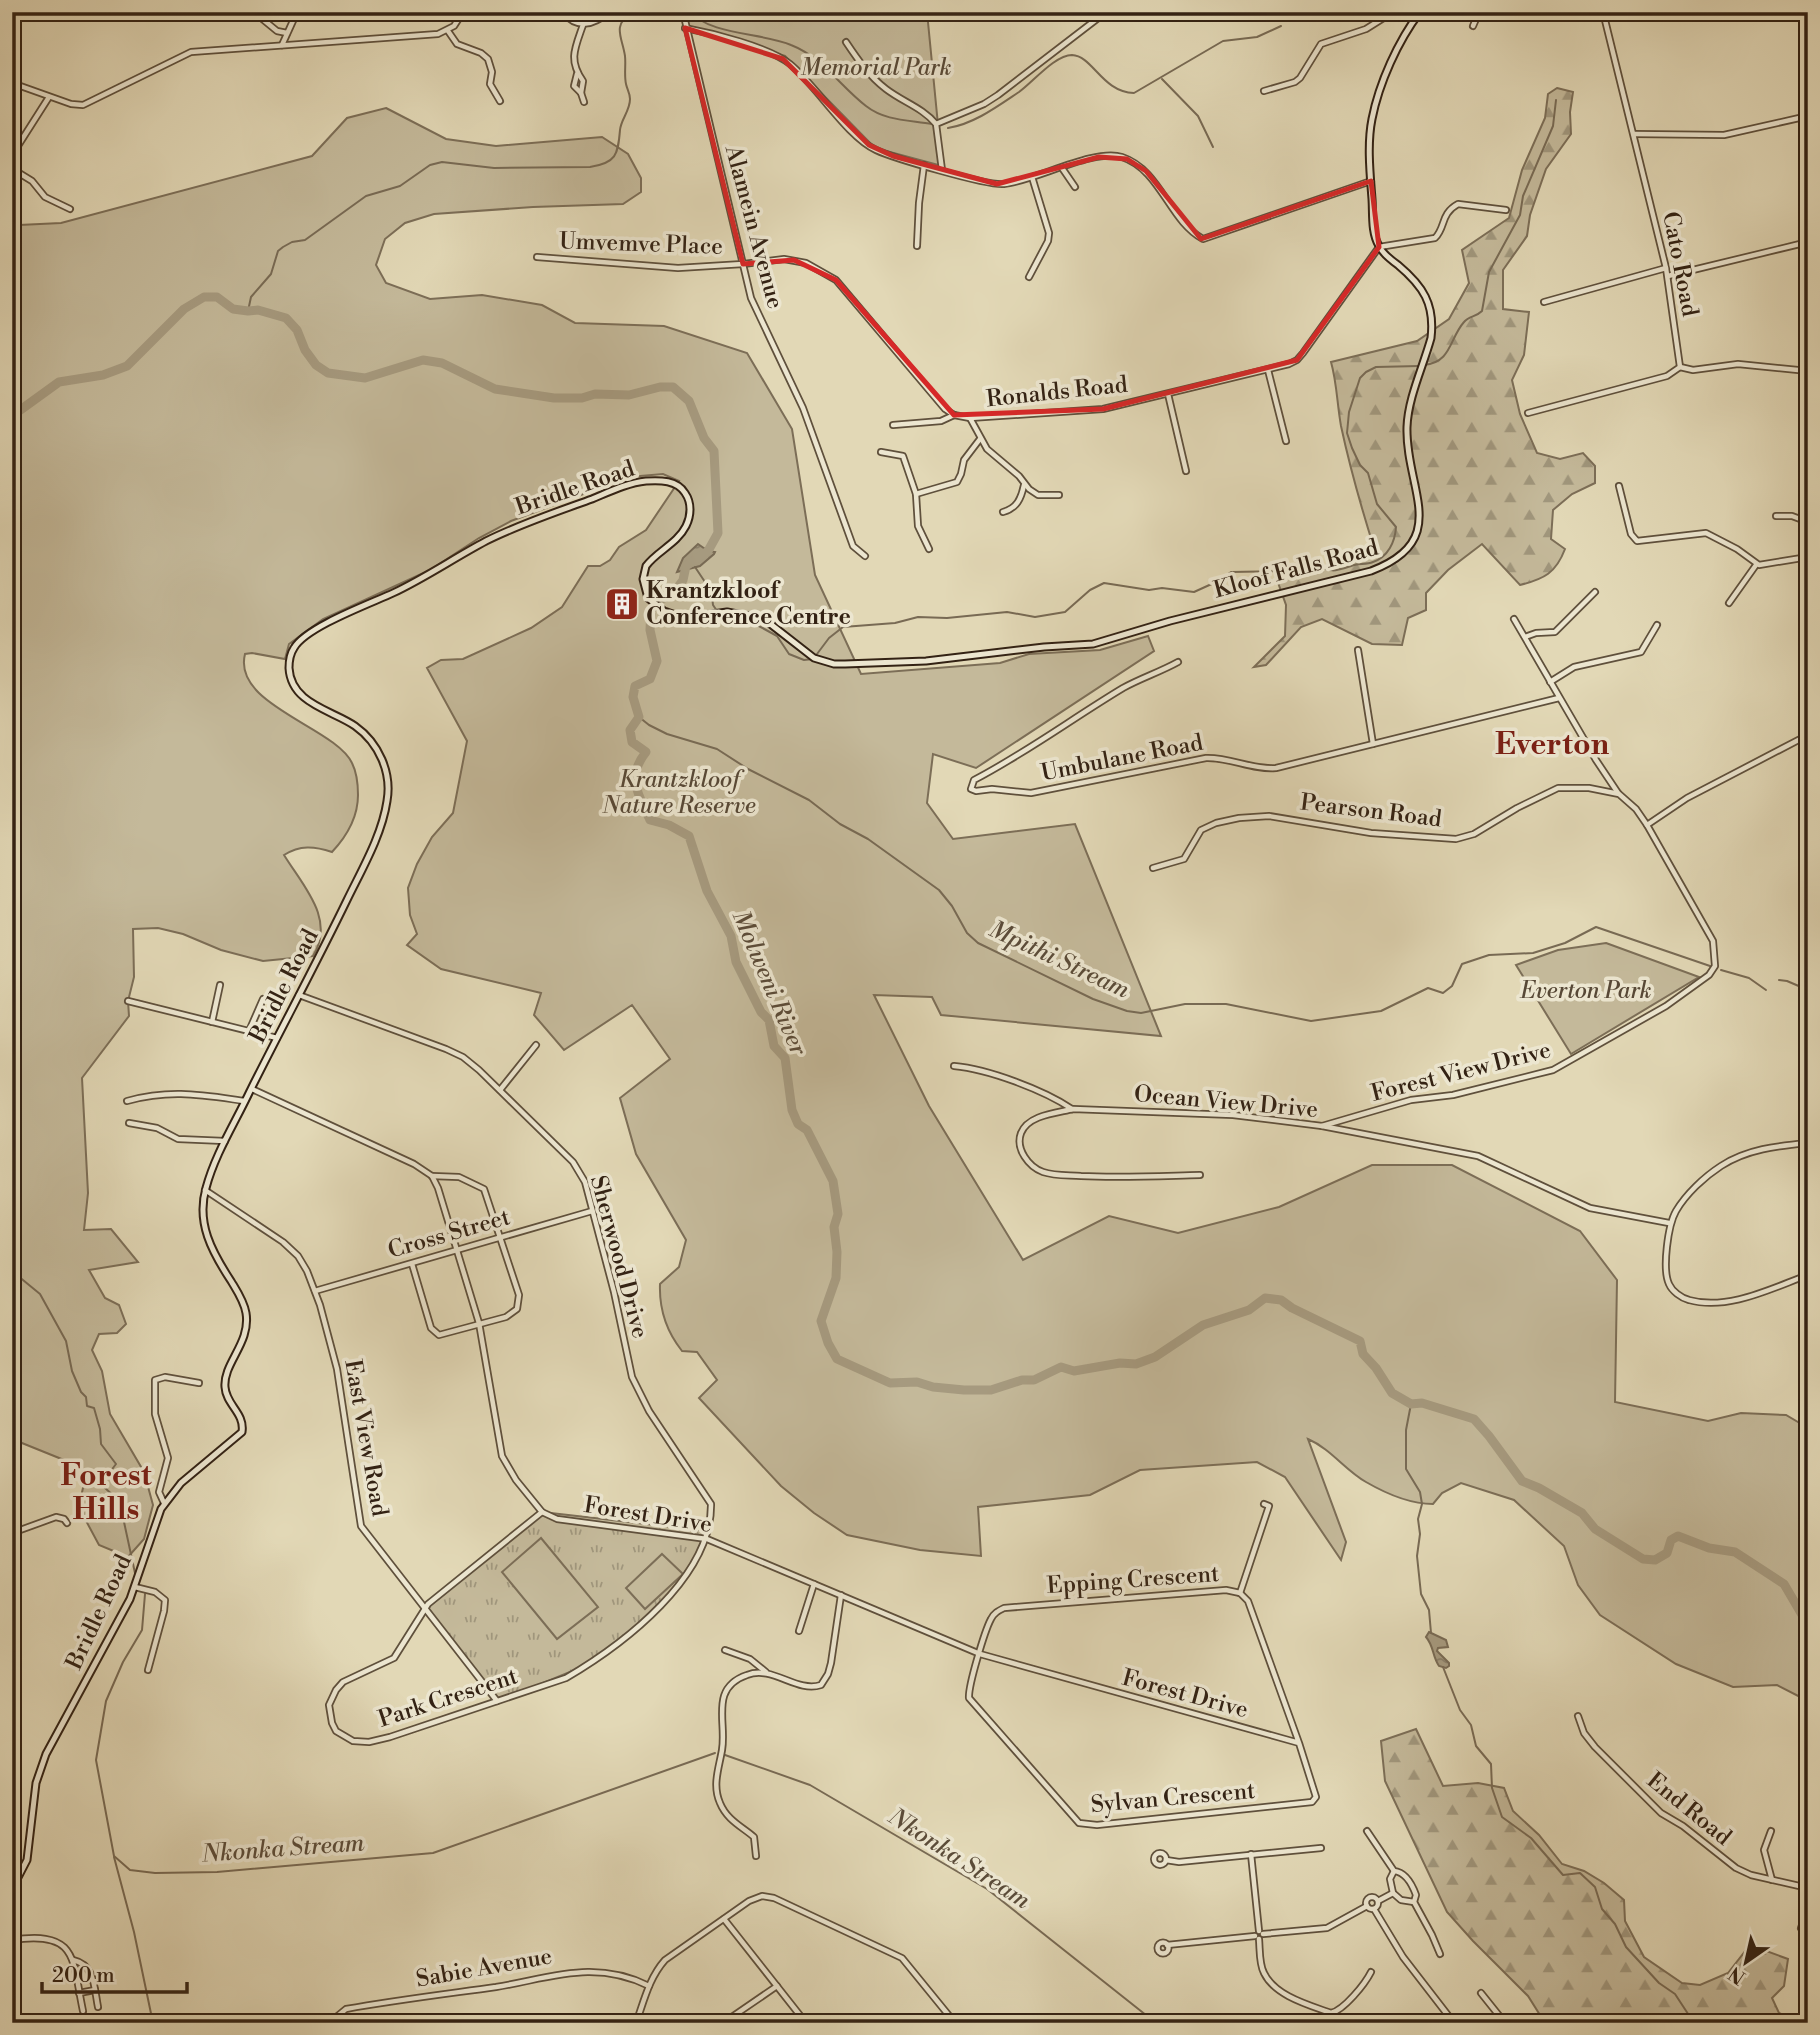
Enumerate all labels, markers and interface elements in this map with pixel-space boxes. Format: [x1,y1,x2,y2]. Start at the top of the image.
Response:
park label: Memorial Park [801,54,951,82]
street label: Alamein Avenue [718,141,789,312]
street label: Cato Road [1656,209,1704,319]
street label: Umvemve Place [559,227,723,261]
street label: Ronalds Road [985,371,1129,413]
street label: Bridle Road [511,455,638,522]
street label: Kloof Falls Road [1211,534,1381,604]
place label: Krantzkloof Conference Centre [646,577,851,631]
building icon: Krantzkloof Conference Centre [603,585,641,623]
district label: Everton [1495,726,1610,764]
street label: Umbulane Road [1039,729,1205,787]
park label: Krantzkloof Nature Reserve [601,766,756,820]
street label: Pearson Road [1299,788,1443,834]
water label: Molweni River [725,906,813,1061]
water label: Mpithi Stream [984,914,1134,1006]
street label: Bridle Road [243,925,325,1048]
park label: Everton Park [1519,977,1652,1005]
street label: Forest View Drive [1368,1036,1554,1108]
street label: Ocean View Drive [1133,1080,1319,1124]
street label: Sherwood Drive [584,1173,654,1341]
street label: Cross Street [385,1203,513,1265]
street label: East View Road [338,1357,394,1519]
district label: Forest Hills [60,1457,152,1529]
street label: Forest Drive [582,1491,714,1539]
street label: Bridle Road [60,1550,138,1675]
street label: Epping Crescent [1046,1560,1220,1600]
street label: Park Crescent [375,1662,521,1734]
street label: Forest Drive [1119,1664,1251,1724]
street label: End Road [1641,1766,1737,1852]
street label: Sylvan Crescent [1090,1777,1256,1819]
water label: Nkonka Stream [882,1801,1036,1916]
water label: Nkonka Stream [200,1828,366,1870]
north arrow [1712,1926,1782,1996]
street label: Sabie Avenue [414,1942,554,1994]
scale bar [42,1951,187,1995]
text: N [1724,1961,1750,1989]
text: 200 m [52,1963,115,1989]

